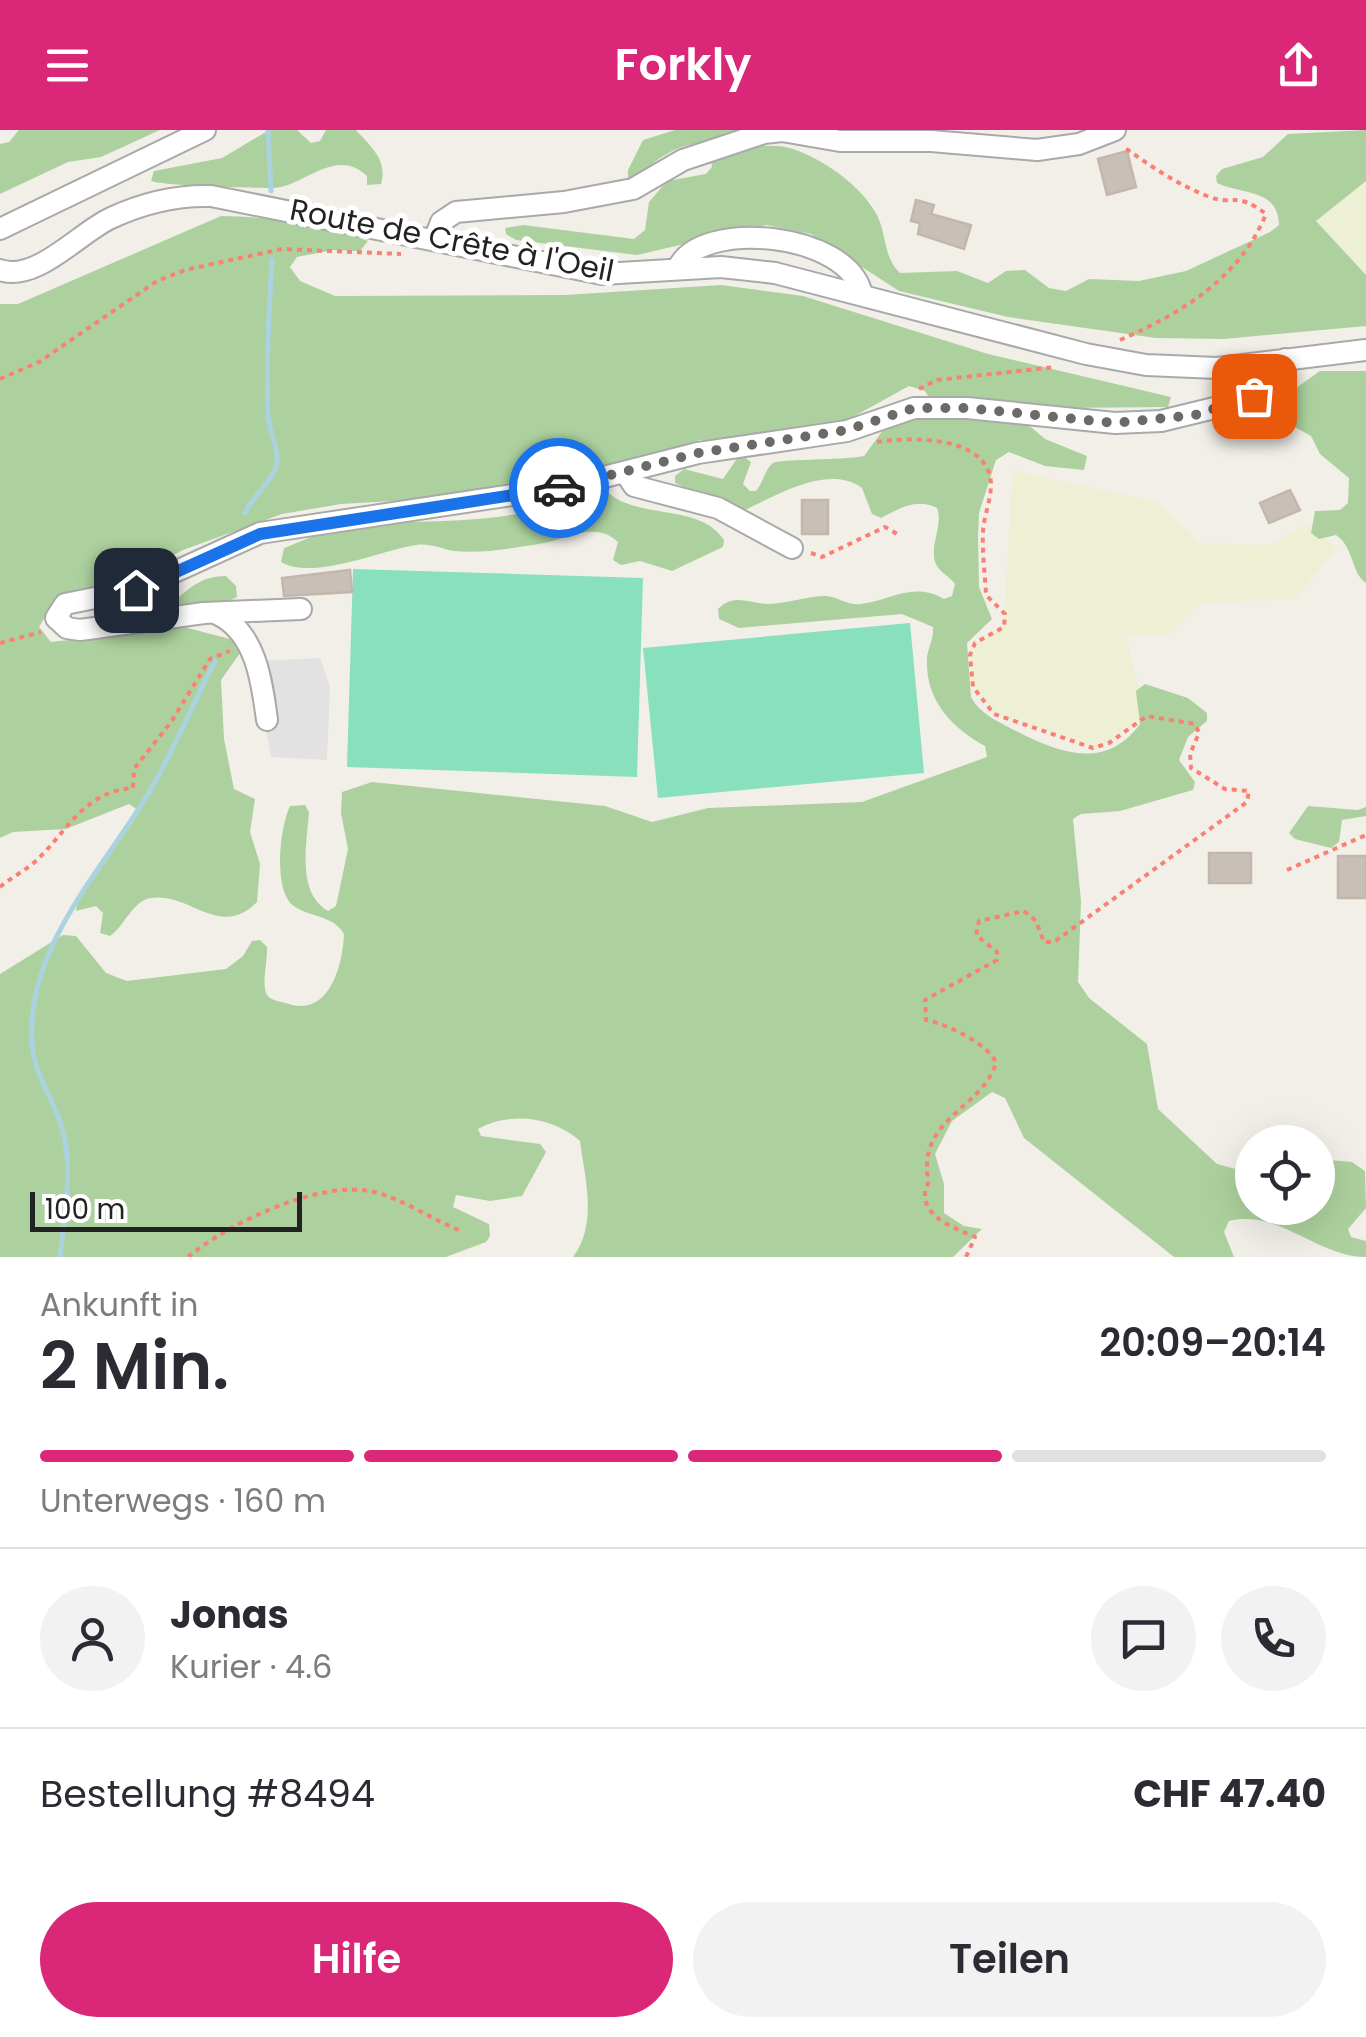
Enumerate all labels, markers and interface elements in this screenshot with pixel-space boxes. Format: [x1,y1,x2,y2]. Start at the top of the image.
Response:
text: Forkly [615,33,751,96]
icon: menu [40,38,95,93]
icon: share [1271,38,1326,93]
street label: Route de Crête à l'Oeil [286,188,618,292]
pin [1212,354,1297,439]
icon: bag [1227,369,1282,424]
courier [509,438,609,538]
icon: car [532,461,587,516]
pin [94,548,179,633]
icon: home [109,563,164,618]
map controls [1235,1125,1335,1225]
button: locate [1235,1125,1335,1225]
scale bar [30,1187,302,1232]
text: 100 m [45,1190,125,1229]
text: Ankunft in [40,1282,199,1327]
text: 20:09–20:14 [1099,1316,1326,1369]
text: 2 Min. [40,1321,229,1412]
text: Unterwegs · 160 m [40,1478,326,1523]
button: person [40,1586,145,1691]
button: chat [1091,1586,1196,1691]
button: phone [1221,1586,1326,1691]
text: Jonas [170,1588,289,1641]
text: Kurier · 4.6 [170,1644,332,1689]
text: Bestellung #8494 [40,1767,375,1820]
text: CHF 47.40 [1133,1767,1326,1820]
button: Hilfe [40,1902,673,2017]
button: Teilen [693,1902,1326,2017]

